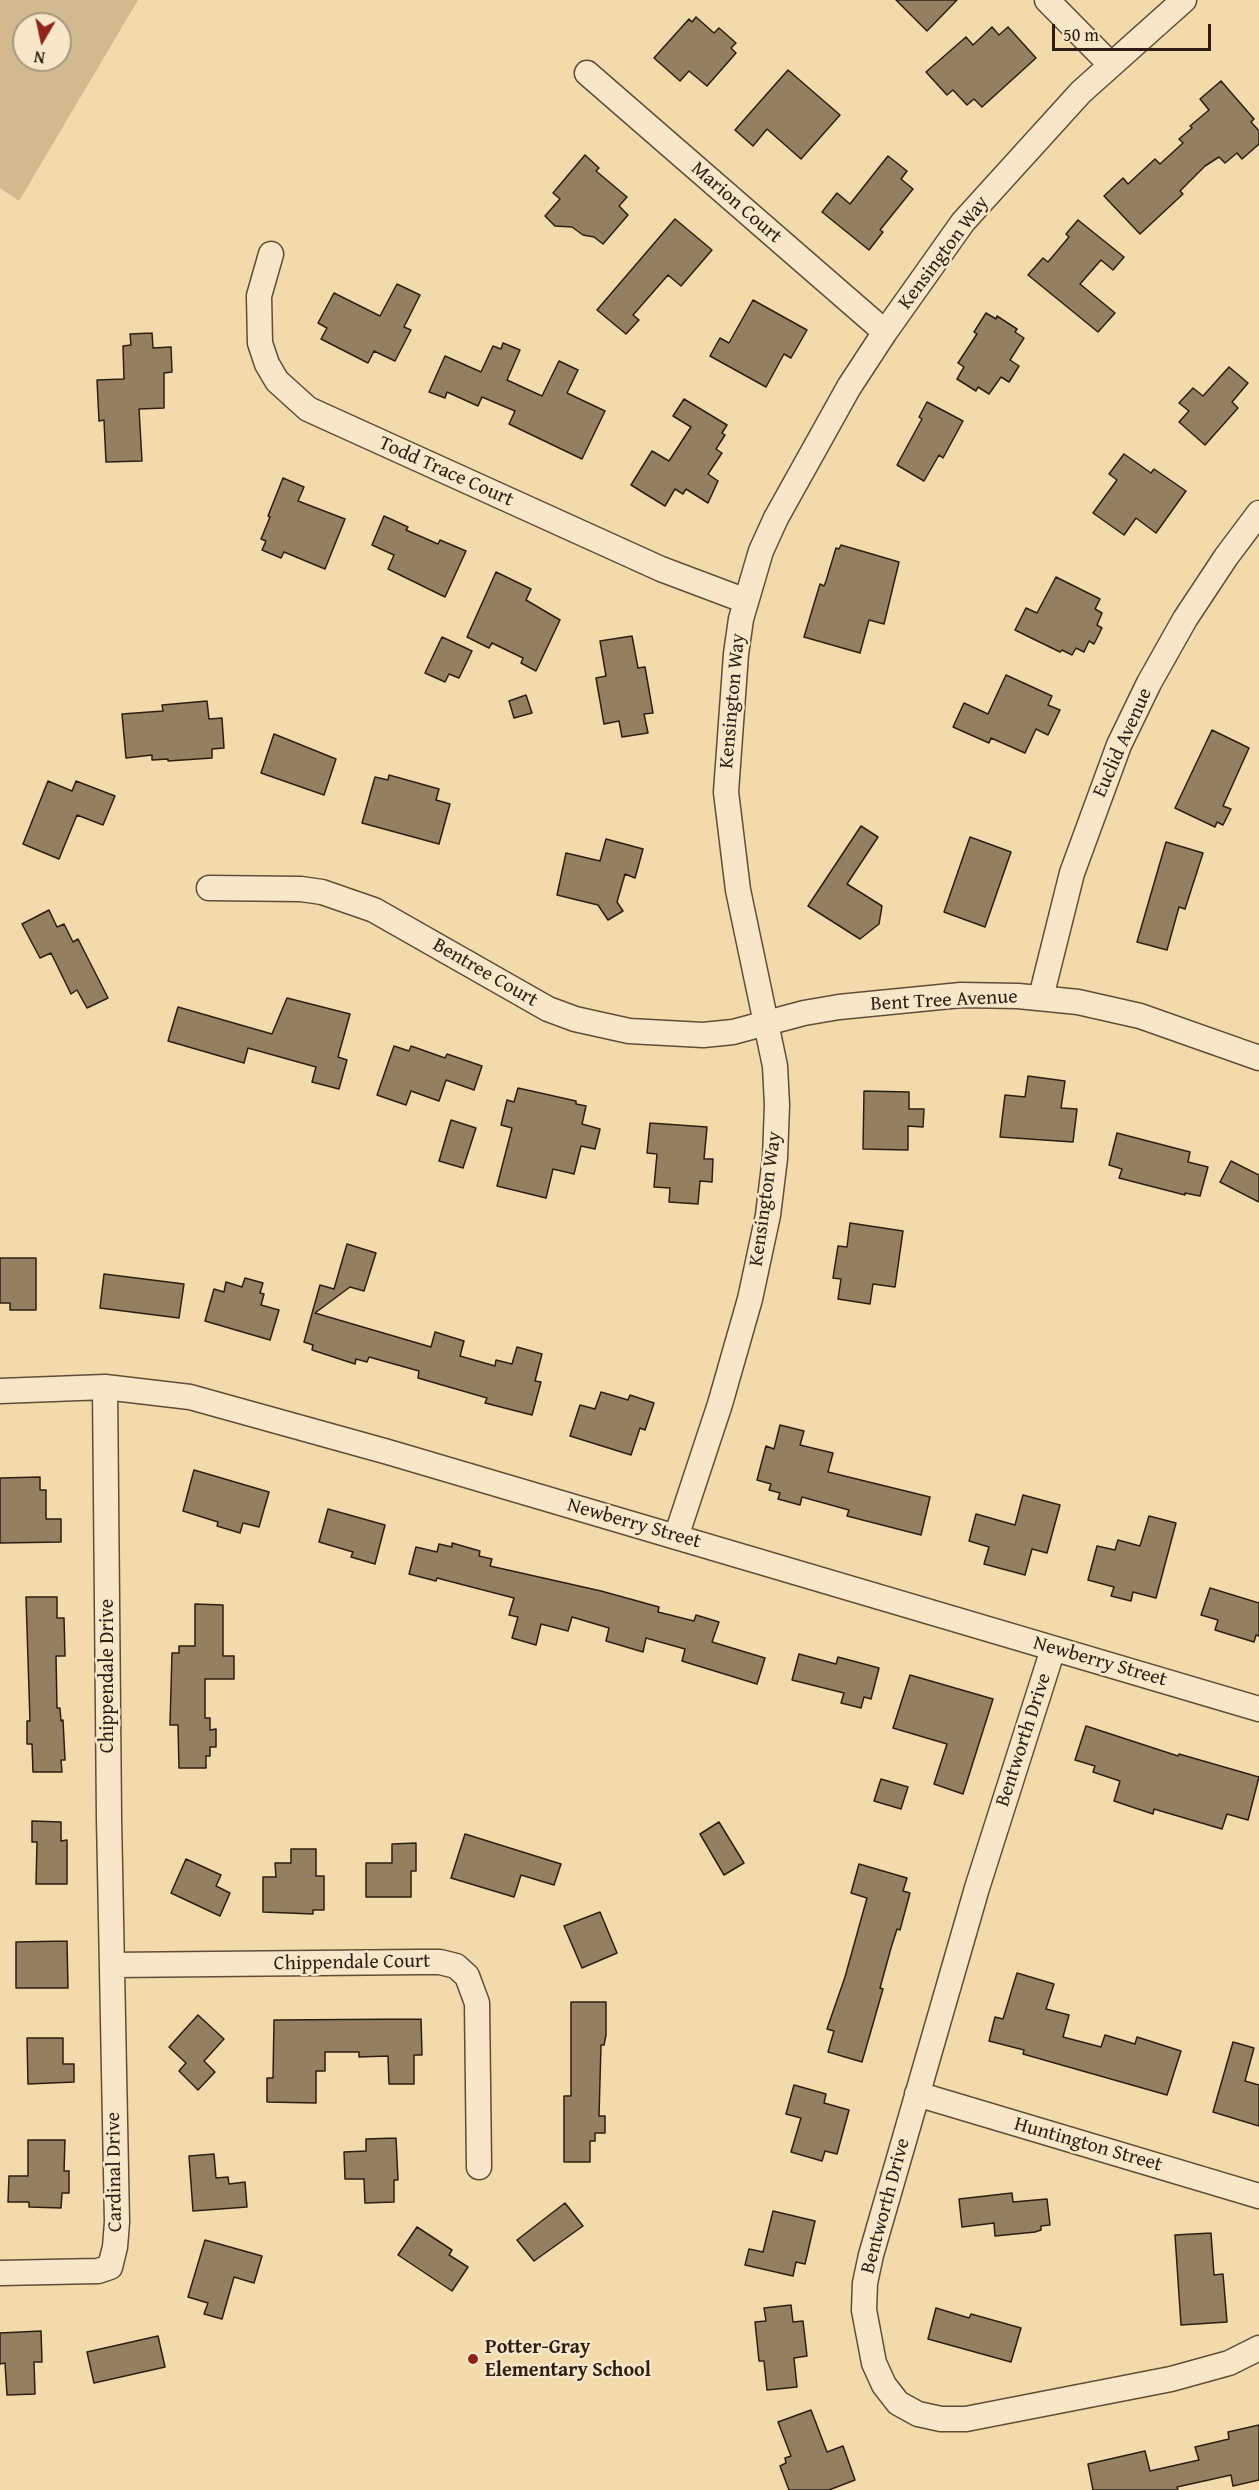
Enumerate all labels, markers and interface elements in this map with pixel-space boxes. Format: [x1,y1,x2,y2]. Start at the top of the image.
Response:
north arrow [12,12,72,72]
scale bar [1055,12,1214,50]
text: 50 m [1063,21,1099,48]
text: N [32,45,47,70]
street label: Marion Court [686,157,786,249]
street label: Kensington Way [894,192,994,314]
street label: Todd Trace Court [375,432,517,512]
street label: Kensington Way [715,632,751,770]
street label: Euclid Avenue [1088,685,1158,801]
street label: Bentree Court [428,933,542,1013]
street label: Bent Tree Avenue [870,985,1018,1017]
street label: Kensington Way [745,1130,787,1268]
street label: Newberry Street [564,1493,704,1555]
street label: Chippendale Drive [96,1599,120,1753]
street label: Newberry Street [1030,1631,1170,1693]
street label: Bentworth Drive [991,1670,1057,1810]
street label: Chippendale Court [273,1950,431,1976]
street label: Cardinal Drive [102,2112,128,2232]
street label: Huntington Street [1011,2112,1165,2178]
street label: Bentworth Drive [856,2136,916,2276]
place label: Potter-Gray Elementary School [485,2336,651,2383]
marker: Potter-Gray Elementary School [466,2352,480,2366]

